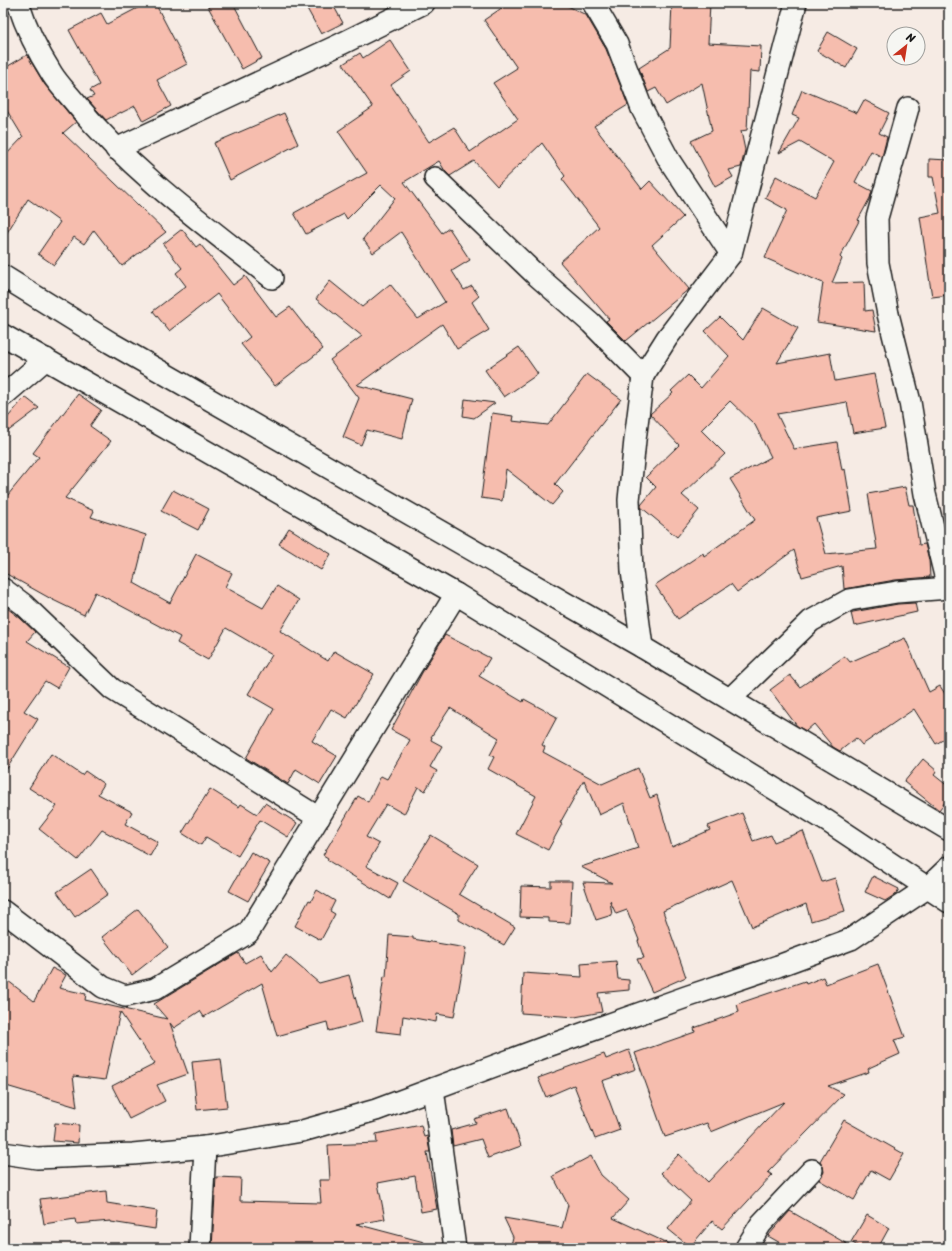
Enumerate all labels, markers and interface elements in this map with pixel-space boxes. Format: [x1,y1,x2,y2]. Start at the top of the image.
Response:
north arrow [886,26,926,66]
text: N [902,27,919,48]

